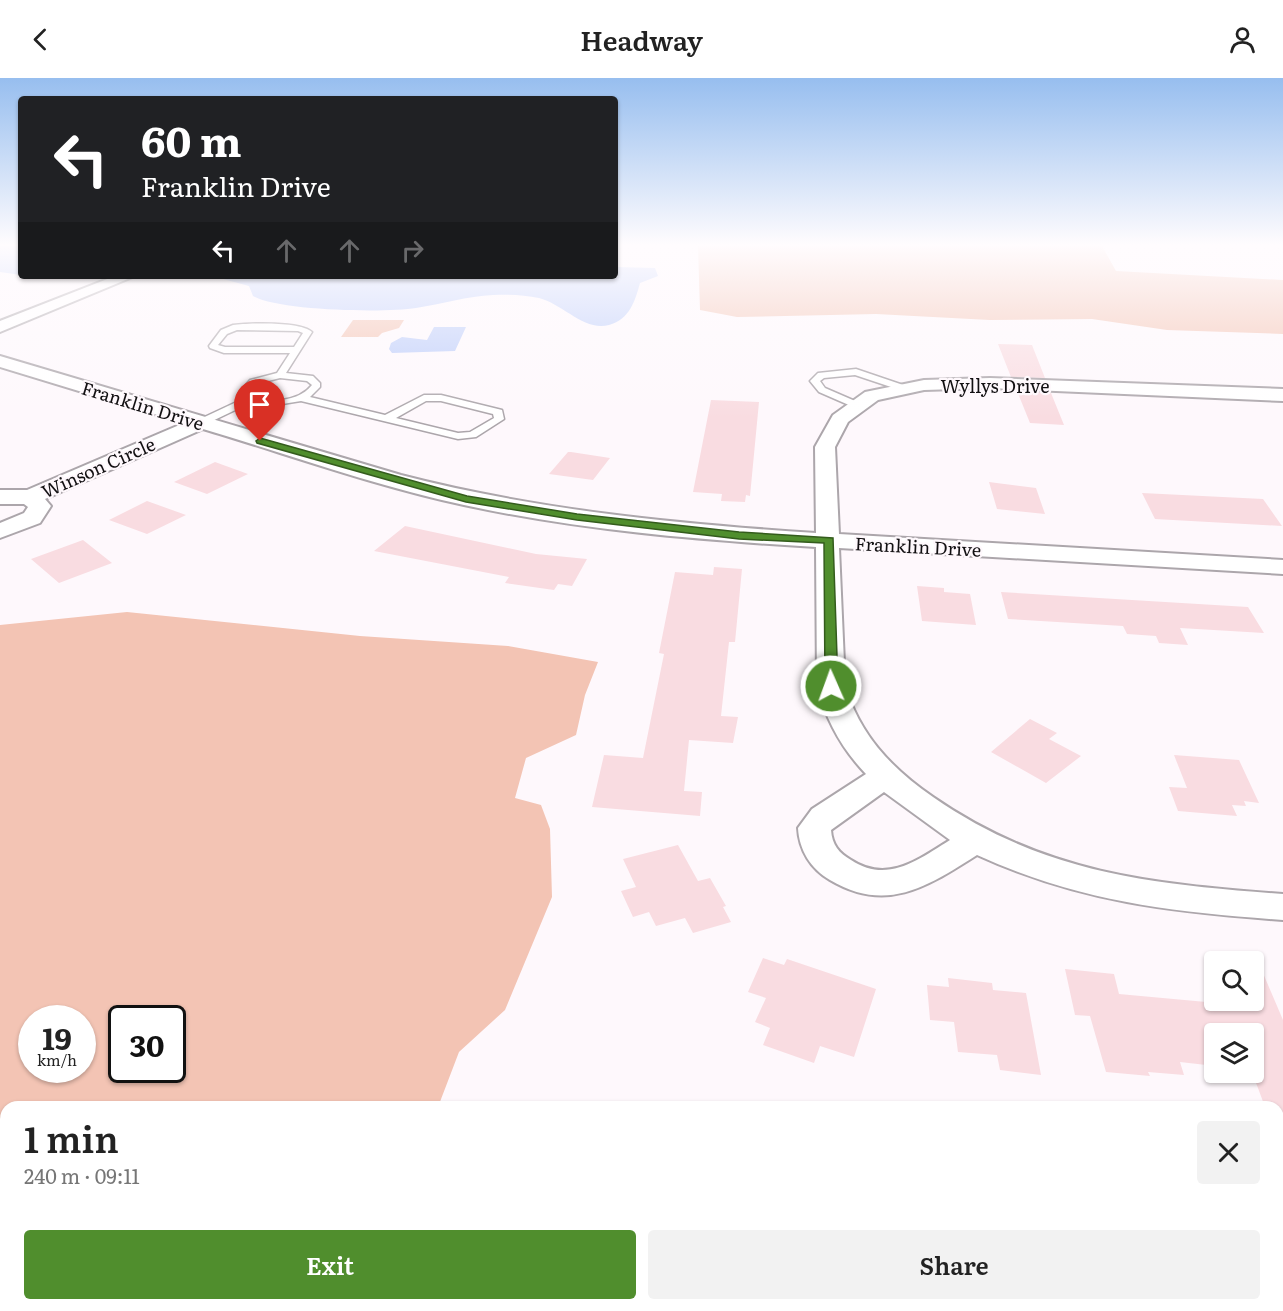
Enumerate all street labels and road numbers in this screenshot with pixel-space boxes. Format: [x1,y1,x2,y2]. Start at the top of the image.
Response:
street label: Wyllys Drive [940,372,1050,399]
street label: Franklin Drive [79,374,207,436]
street label: Winson Circle [37,430,159,504]
street label: Franklin Drive [854,529,982,563]

